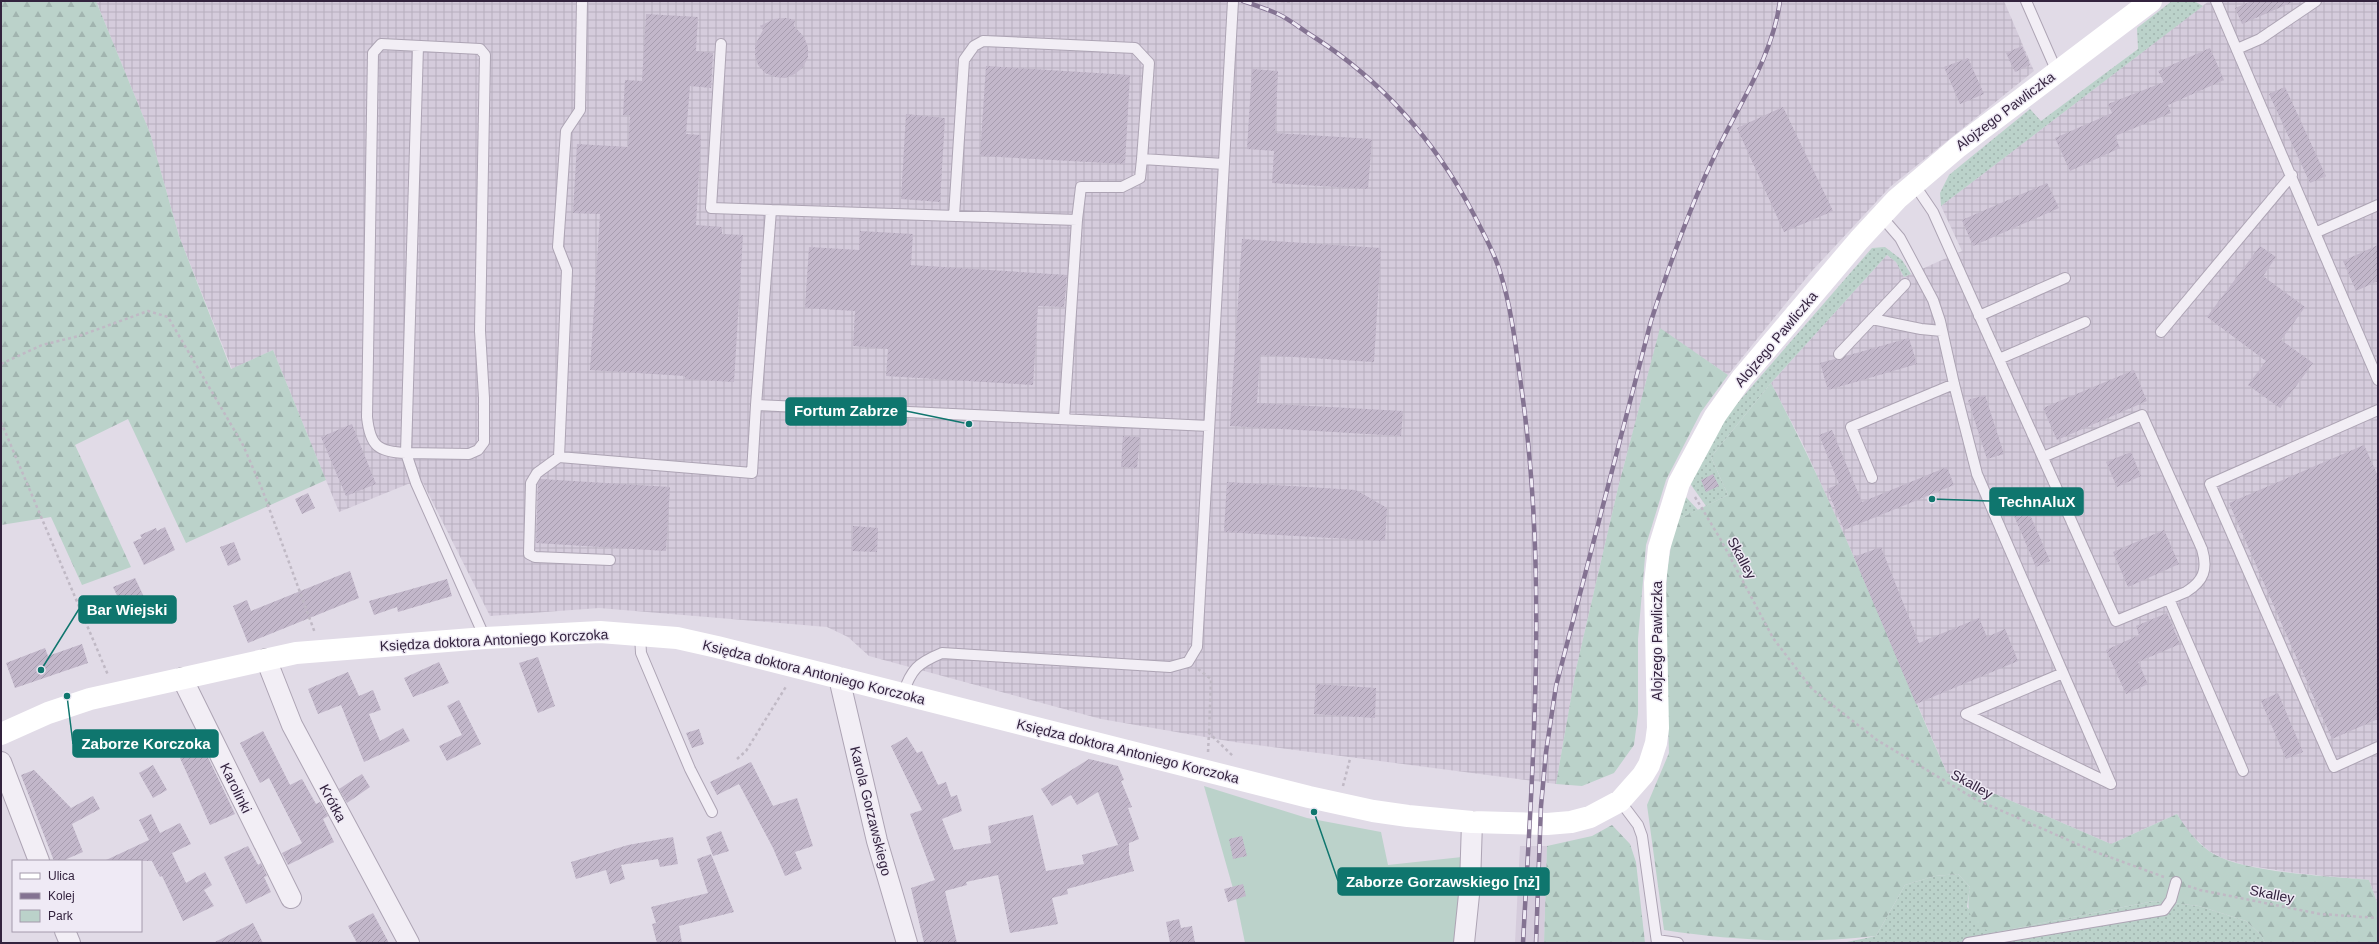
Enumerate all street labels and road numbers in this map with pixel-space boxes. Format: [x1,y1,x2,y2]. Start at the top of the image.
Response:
street label: Alojzego Pawliczka [1952,68,2058,153]
street label: Alojzego Pawliczka [1731,288,1821,390]
street label: Skalley [1724,534,1760,582]
street label: Alojzego Pawliczka [1649,581,1665,701]
street label: Księdza doktora Antoniego Korczoka [379,626,609,654]
street label: Księdza doktora Antoniego Korczoka [701,637,927,707]
street label: Księdza doktora Antoniego Korczoka [1015,716,1241,786]
street label: Karola Gorzawskiego [847,745,895,878]
street label: Karolinki [217,760,255,816]
street label: Skalley [1948,766,1996,802]
street label: Krótka [316,781,350,825]
street label: Skalley [2248,882,2296,906]

